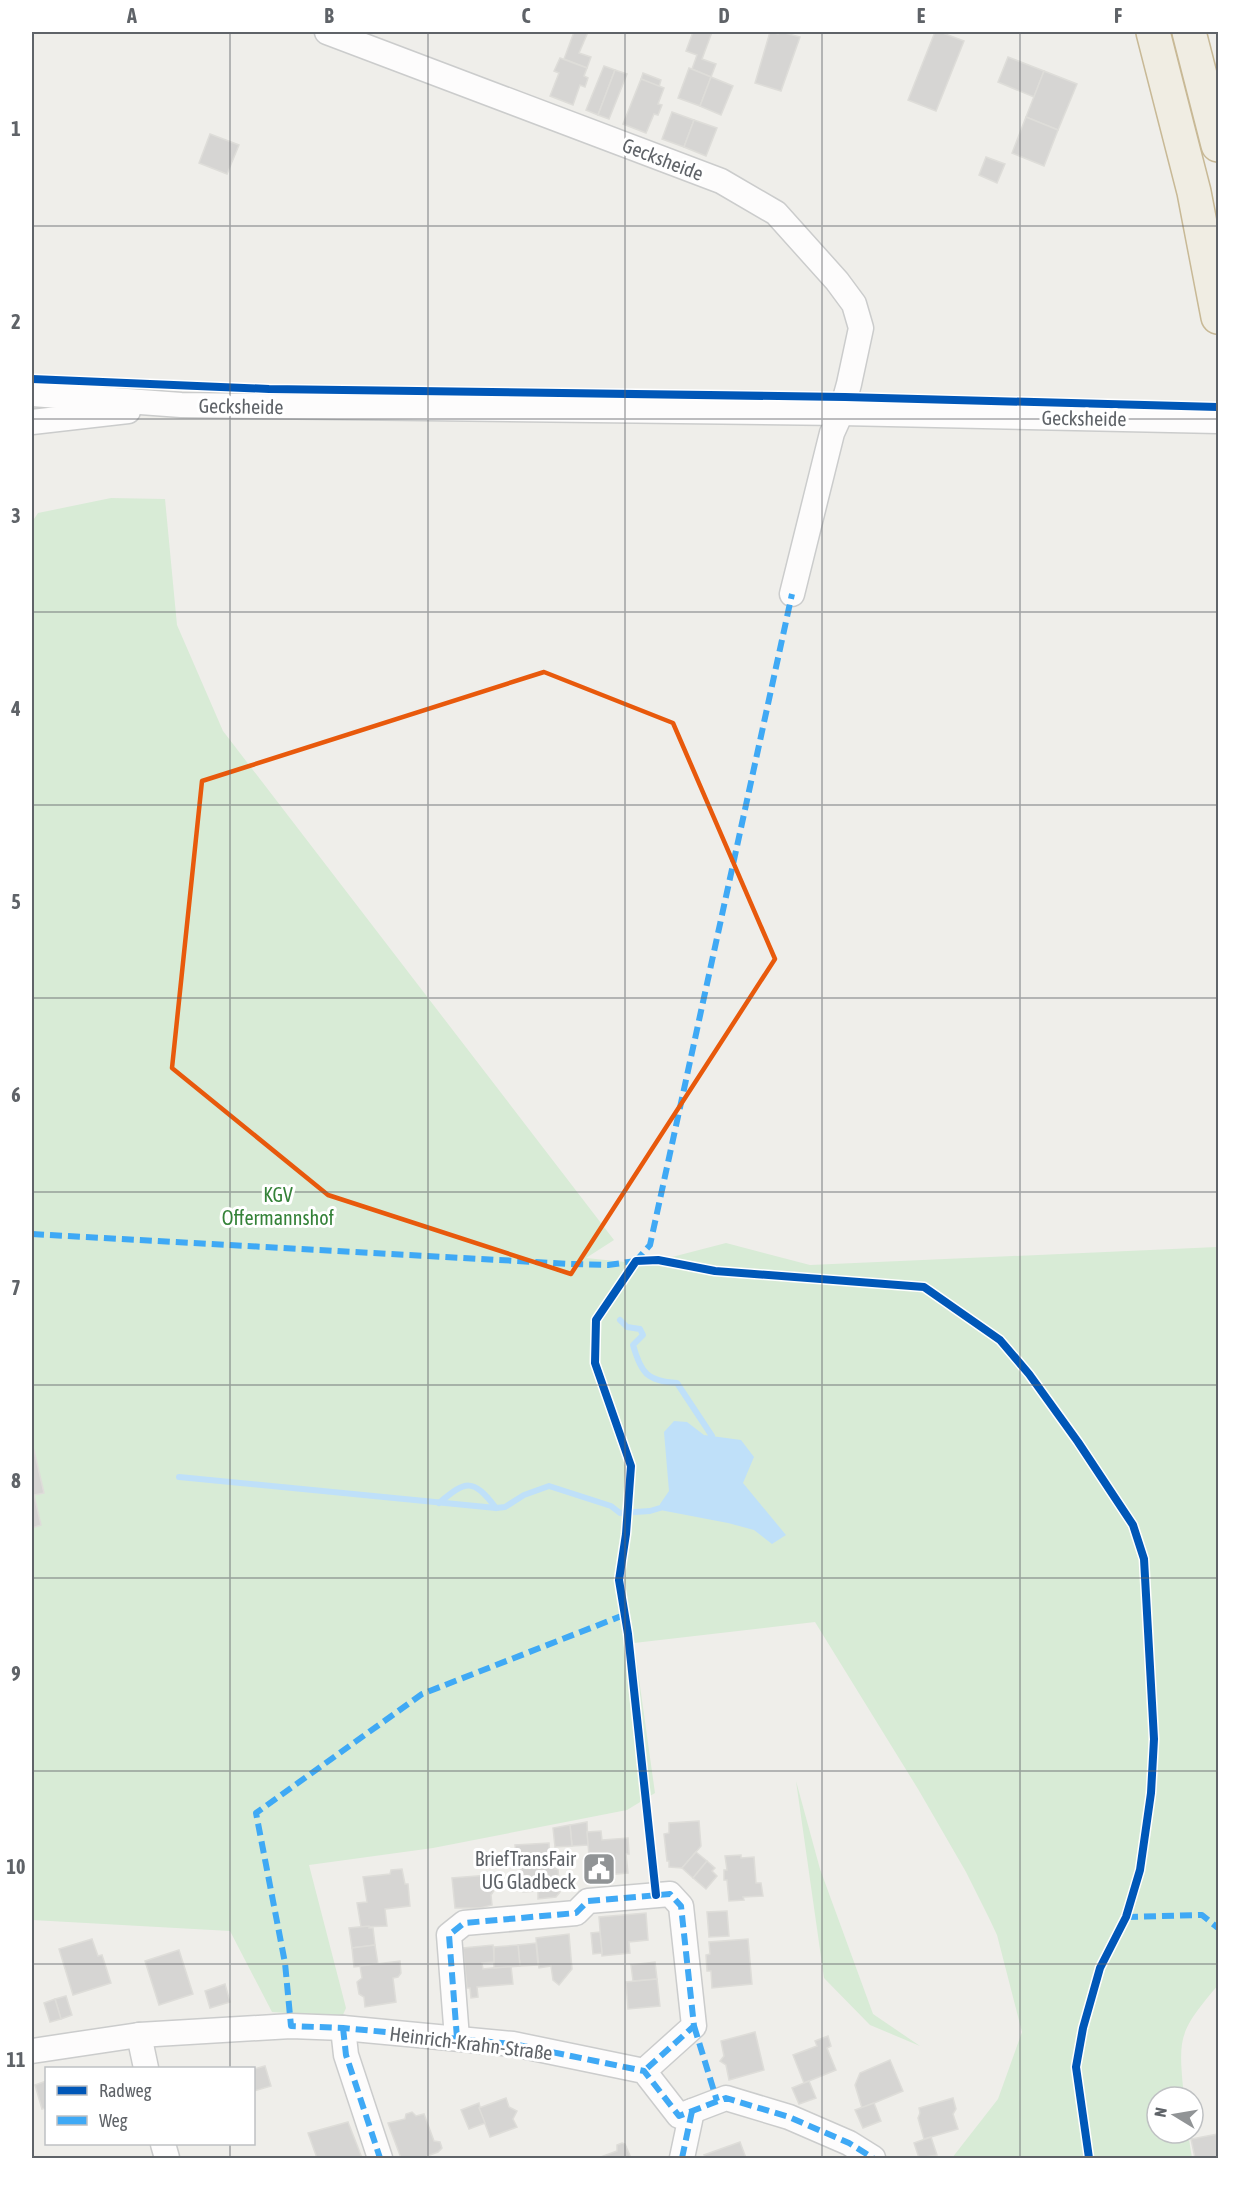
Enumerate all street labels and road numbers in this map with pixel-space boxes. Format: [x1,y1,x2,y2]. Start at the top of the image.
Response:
street label: Gecksheide [619,133,707,185]
street label: Gecksheide [198,394,284,418]
street label: Gecksheide [1041,406,1127,430]
street label: Heinrich-Krahn-Straße [388,2022,554,2064]

